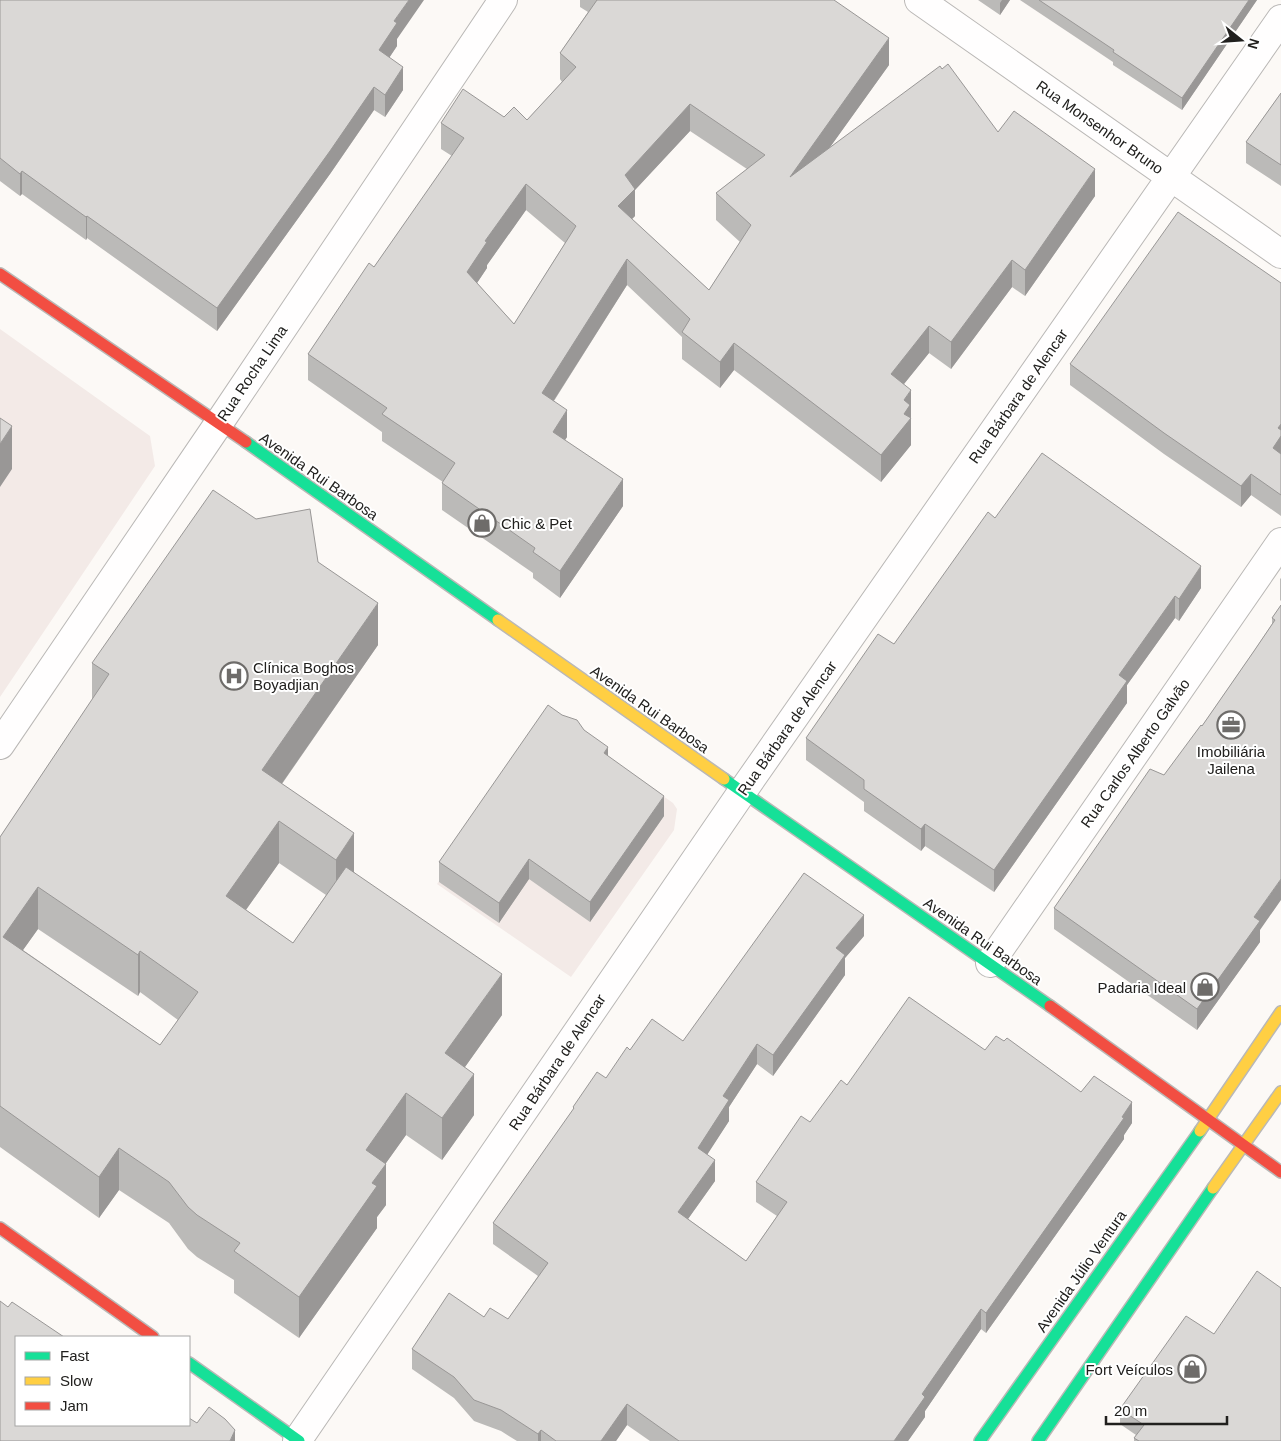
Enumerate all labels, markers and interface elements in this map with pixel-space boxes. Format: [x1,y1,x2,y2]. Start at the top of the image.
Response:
north arrow [1216,15,1266,65]
text: N [1244,37,1263,51]
street label: Rua Monsenhor Bruno [1033,77,1167,177]
street label: Rua Rocha Lima [214,321,291,424]
street label: Rua Bárbara de Alencar [965,326,1071,466]
street label: Avenida Rui Barbosa [257,429,382,524]
shop icon: Chic & Pet [467,508,497,538]
place label: Chic & Pet [501,515,573,532]
street label: Rua Bárbara de Alencar [734,658,840,798]
place label: Clínica Boghos Boyadjian [253,659,354,693]
hospital icon: Clínica Boghos Boyadjian [219,661,249,691]
street label: Avenida Rui Barbosa [588,662,713,757]
street label: Rua Carlos Alberto Galvão [1077,675,1193,831]
office icon: Imobiliária Jailena [1216,710,1246,740]
place label: Imobiliária Jailena [1197,743,1266,777]
street label: Avenida Rui Barbosa [921,894,1046,989]
shop icon: Padaria Ideal [1190,972,1220,1002]
place label: Padaria Ideal [1098,979,1186,996]
street label: Rua Bárbara de Alencar [505,991,609,1133]
street label: Avenida Júlio Ventura [1032,1206,1130,1335]
legend [15,1336,190,1426]
text: Fast [60,1347,90,1364]
shop icon: Fort Veículos [1177,1354,1207,1384]
place label: Fort Veículos [1085,1361,1173,1378]
text: Slow [60,1372,93,1389]
scale bar [1106,1394,1227,1426]
text: Jam [60,1397,88,1414]
text: 20 m [1114,1402,1147,1419]

